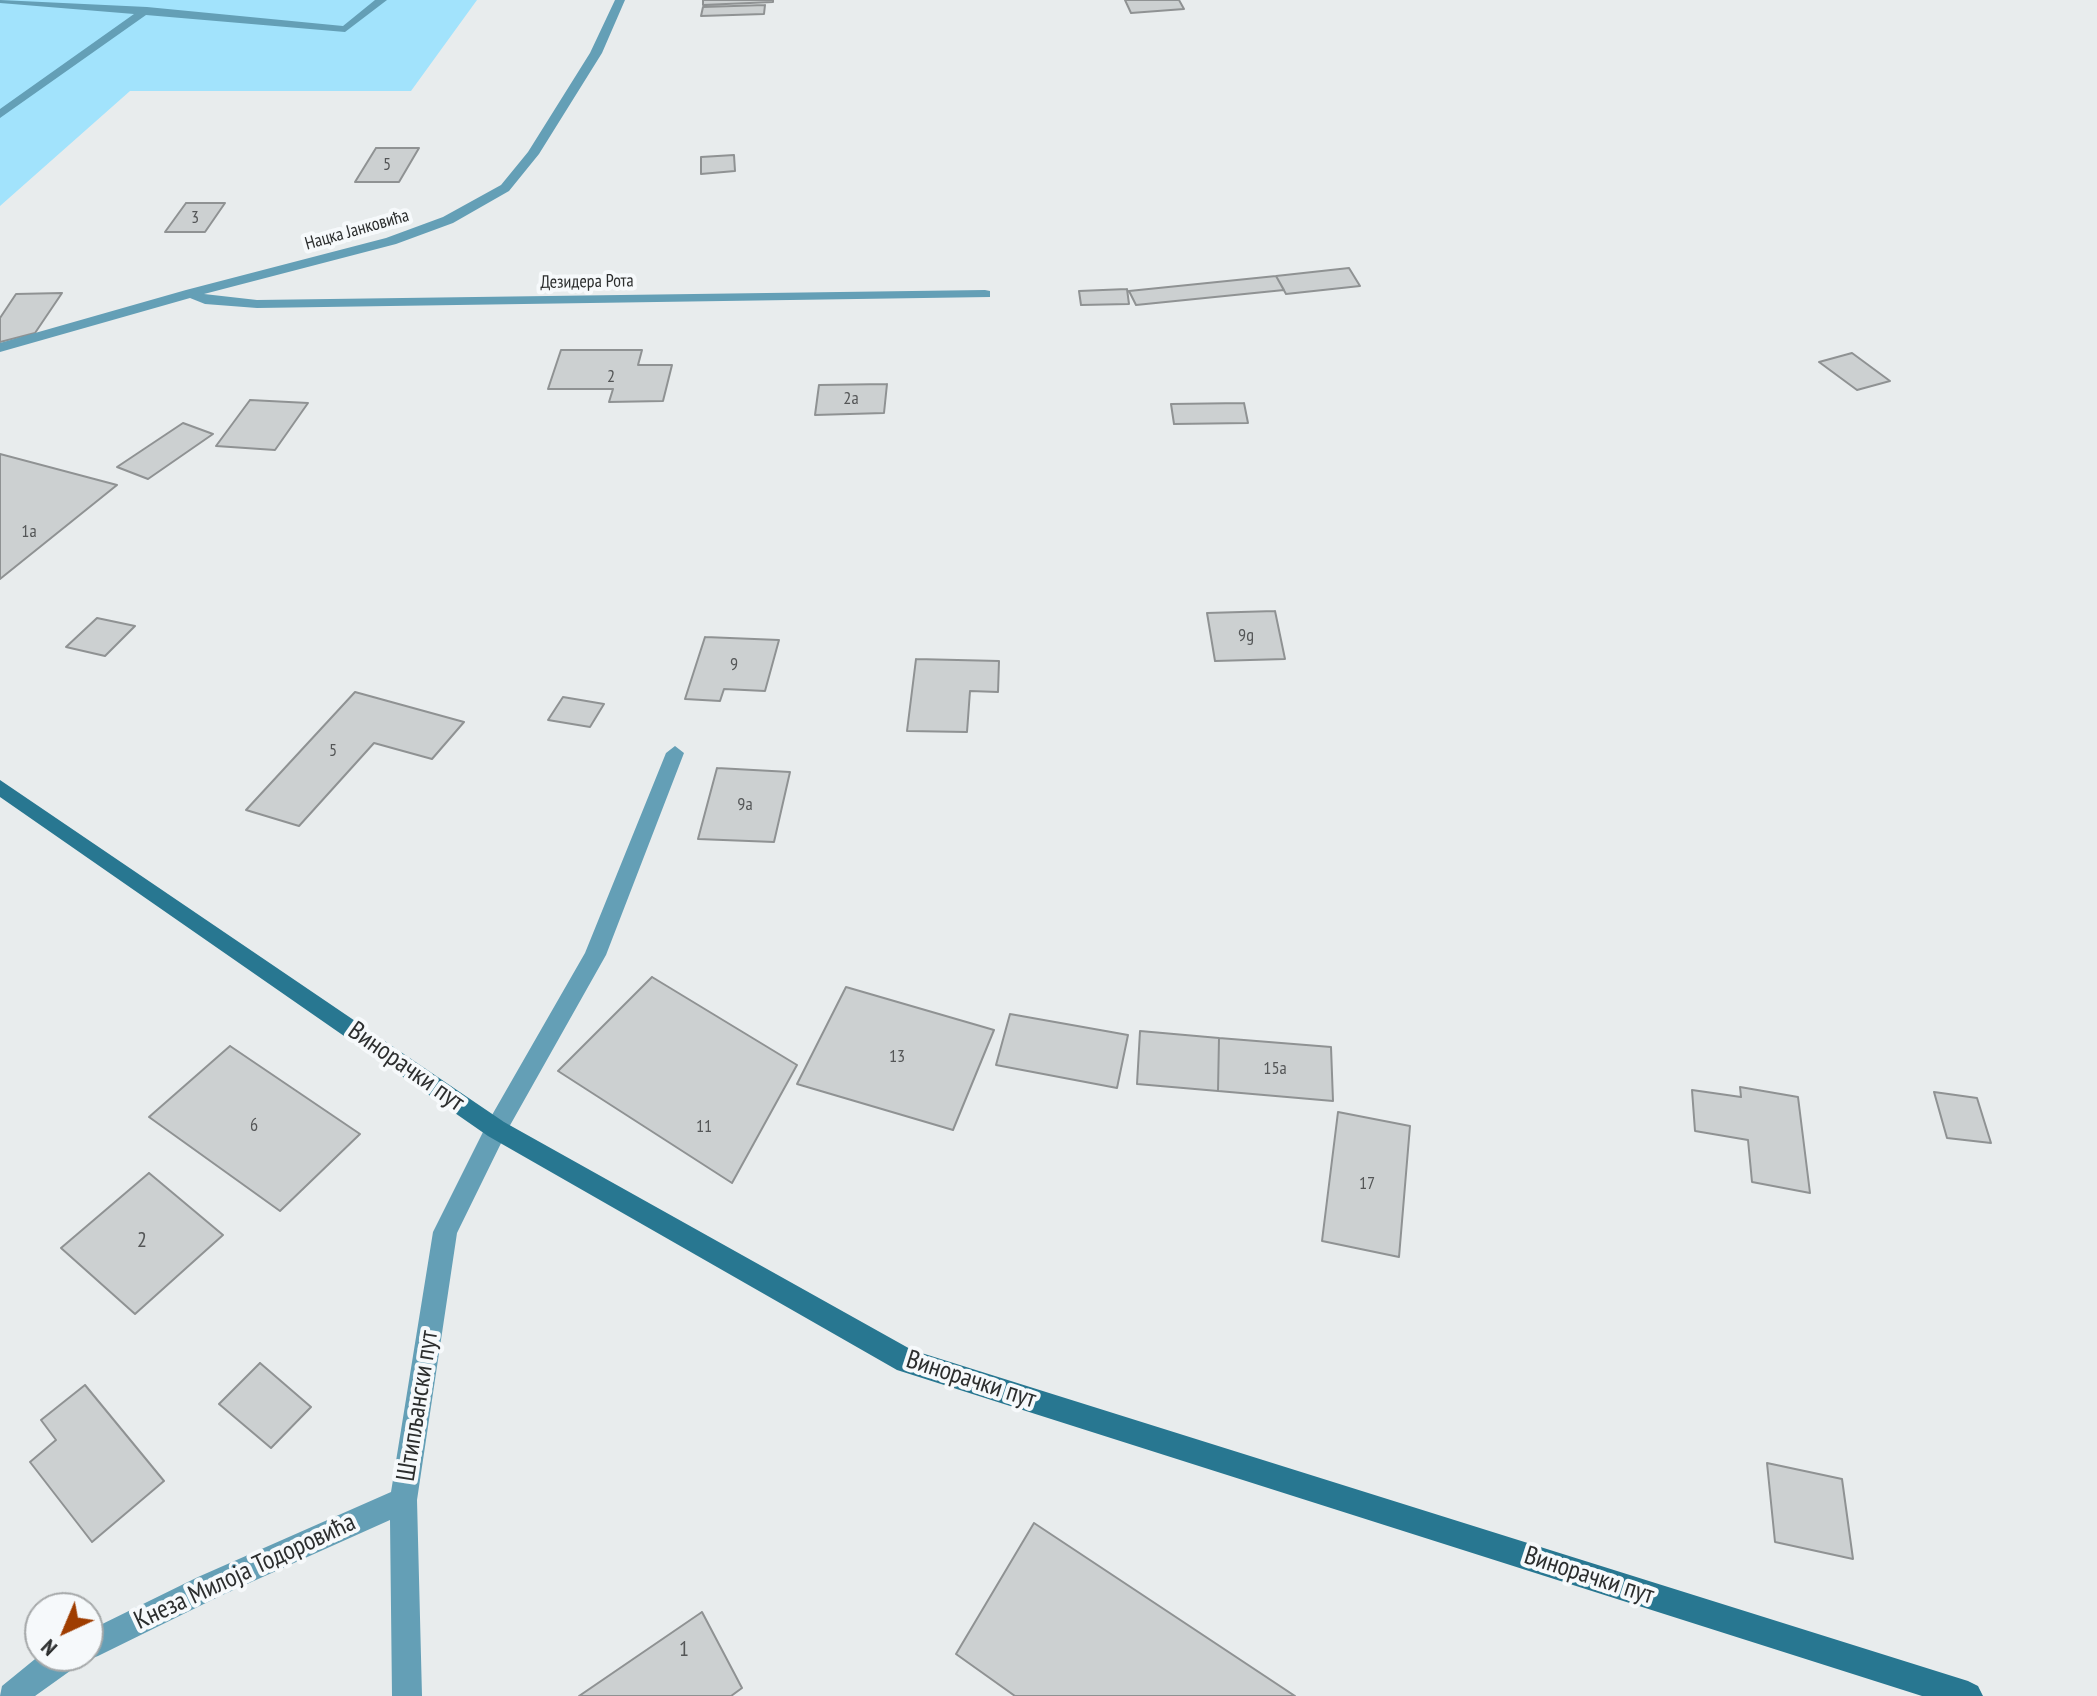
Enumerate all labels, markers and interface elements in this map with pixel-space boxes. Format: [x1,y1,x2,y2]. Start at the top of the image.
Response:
house number: 5 [383,154,391,176]
street label: Нацка Јанковића [303,205,411,255]
house number: 3 [191,207,199,229]
street label: Дезидера Рота [540,270,634,294]
house number: 2 [607,366,615,388]
house number: 2a [843,388,859,410]
house number: 1a [21,521,37,543]
house number: 9g [1238,625,1254,647]
house number: 9 [730,654,738,676]
house number: 5 [329,740,337,762]
house number: 9a [737,794,753,816]
street label: Винорачки пут [342,1016,470,1118]
house number: 13 [889,1046,905,1068]
house number: 15a [1263,1058,1287,1080]
house number: 6 [250,1115,258,1137]
house number: 11 [696,1116,712,1138]
house number: 17 [1359,1173,1375,1195]
house number: 2 [137,1228,147,1254]
street label: Штипљански пут [391,1329,445,1483]
street label: Винорачки пут [902,1344,1040,1416]
street label: Кнеза Милоја Тодоровића [129,1507,361,1637]
street label: Винорачки пут [1520,1540,1658,1612]
north arrow [24,1592,104,1672]
text: N [35,1634,63,1662]
house number: 1 [679,1637,689,1663]

